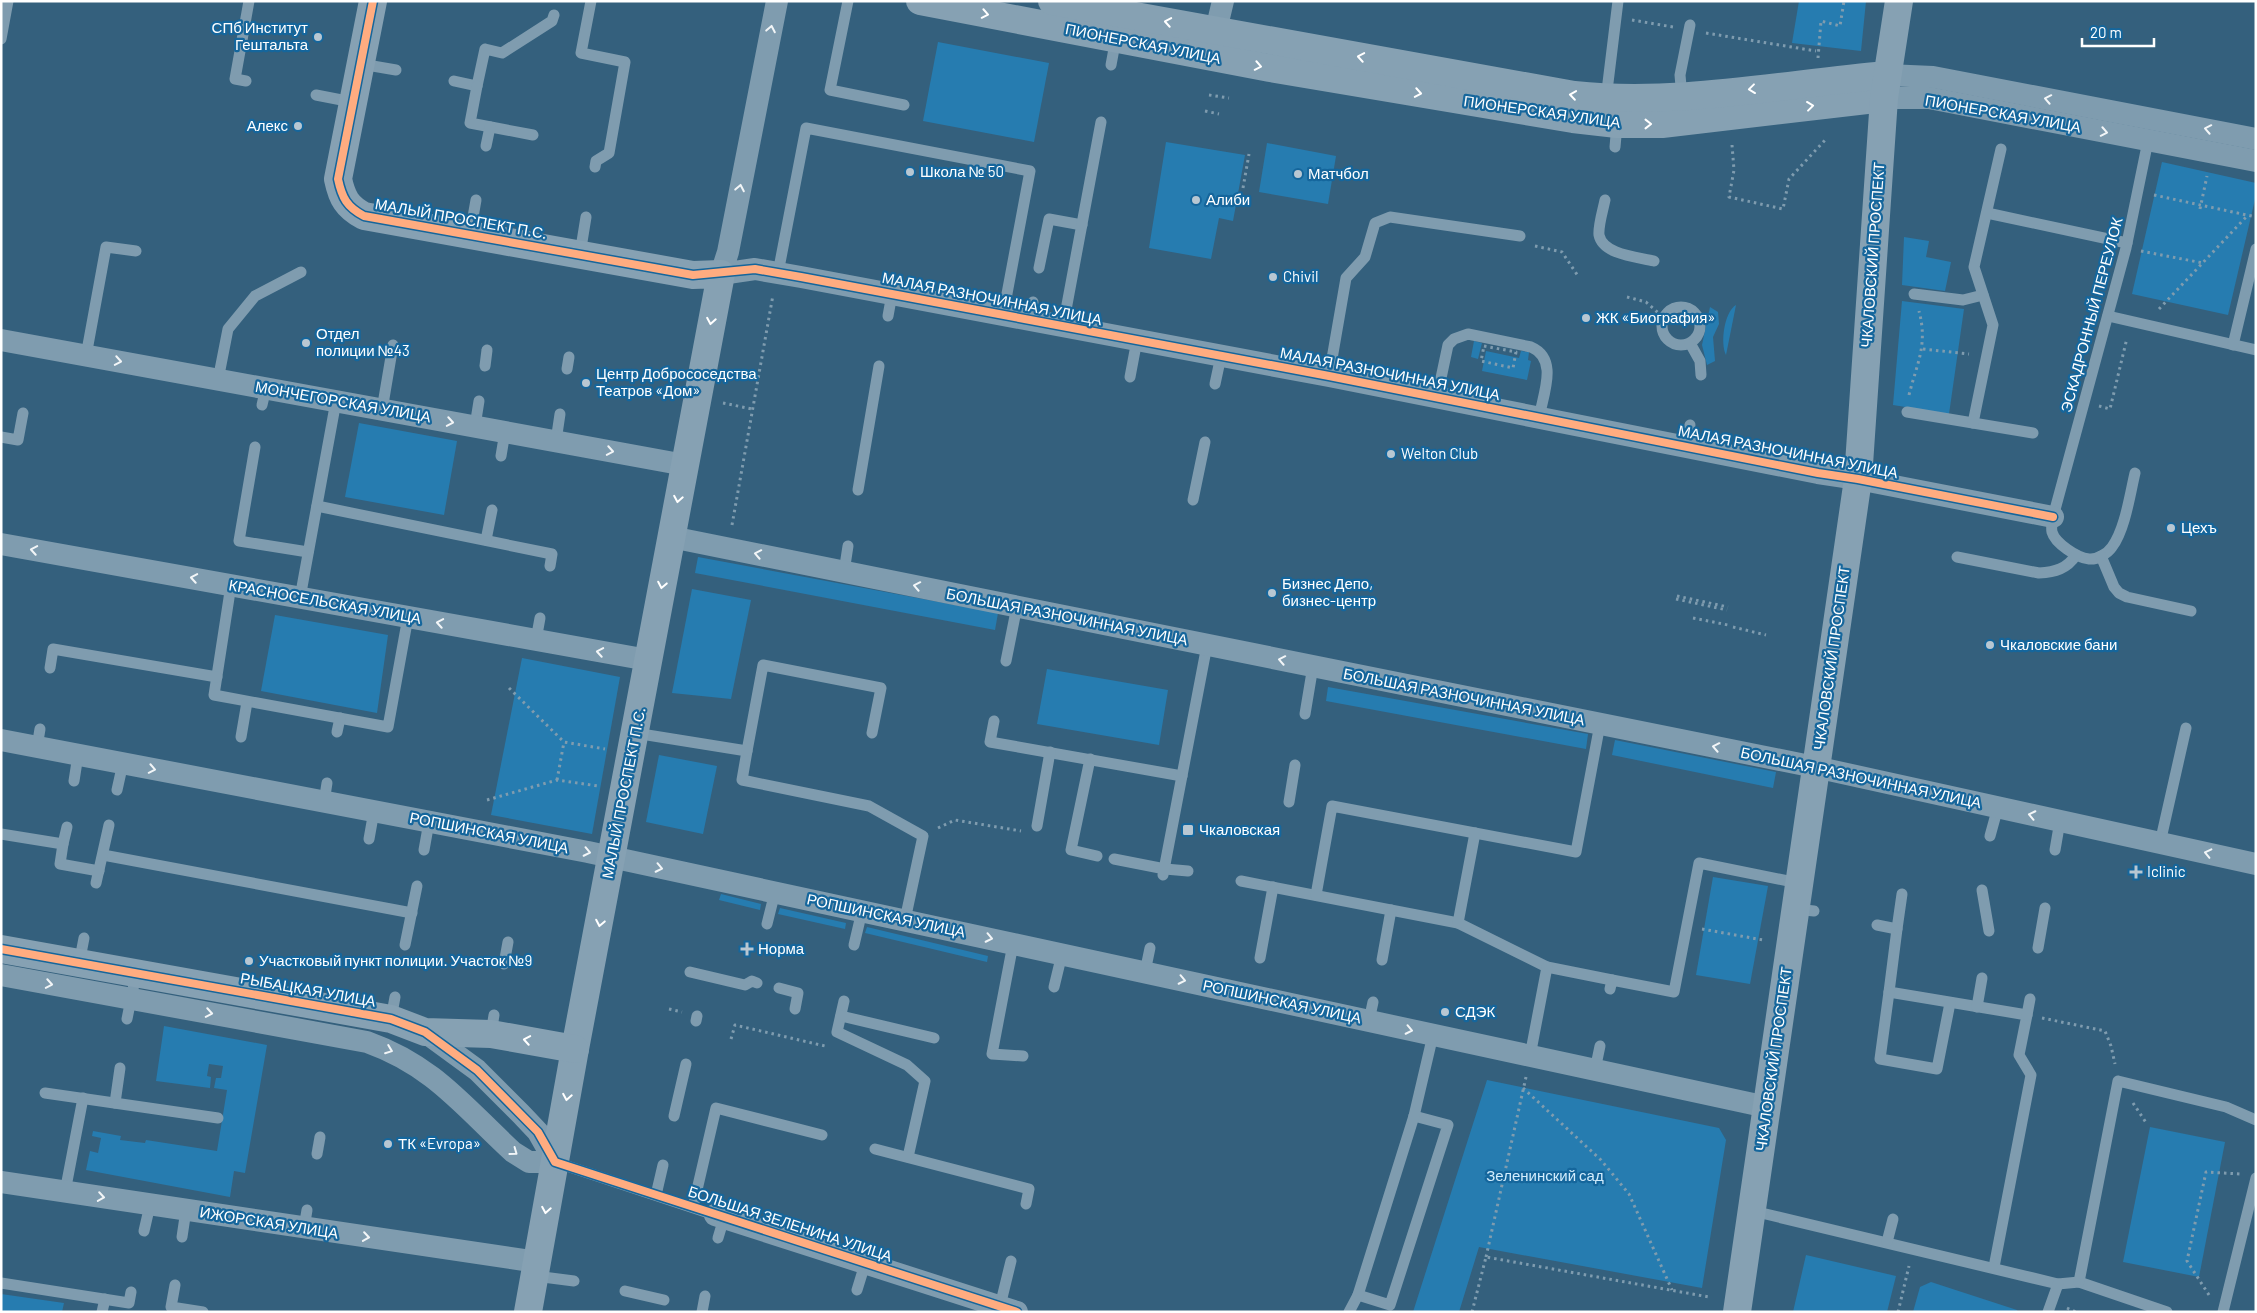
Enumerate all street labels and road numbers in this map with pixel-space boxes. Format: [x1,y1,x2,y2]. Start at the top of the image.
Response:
street label: ПИОНЕРСКАЯ УЛИЦА [1064,19,1222,67]
street label: ПИОНЕРСКАЯ УЛИЦА [1924,90,2083,136]
street label: ПИОНЕРСКАЯ УЛИЦА [1463,91,1622,131]
street label: ЧКАЛОВСКИЙ ПРОСПЕКТ [1857,162,1887,348]
street label: МАЛЫЙ ПРОСПЕКТ П.С. [374,194,549,242]
street label: ЭСКАДРОННЫЙ ПЕРЕУЛОК [2056,215,2126,414]
street label: МАЛАЯ РАЗНОЧИННАЯ УЛИЦА [881,268,1104,328]
street label: МАЛАЯ РАЗНОЧИННАЯ УЛИЦА [1279,343,1502,403]
street label: МОНЧЕГОРСКАЯ УЛИЦА [254,377,432,425]
street label: МАЛАЯ РАЗНОЧИННАЯ УЛИЦА [1677,421,1900,481]
street label: ЧКАЛОВСКИЙ ПРОСПЕКТ [1809,565,1853,751]
street label: КРАСНОСЕЛЬСКАЯ УЛИЦА [228,575,423,627]
street label: БОЛЬШАЯ РАЗНОЧИННАЯ УЛИЦА [945,584,1189,648]
street label: БОЛЬШАЯ РАЗНОЧИННАЯ УЛИЦА [1342,664,1586,728]
street label: МАЛЫЙ ПРОСПЕКТ П.С. [598,706,648,880]
street label: БОЛЬШАЯ РАЗНОЧИННАЯ УЛИЦА [1739,743,1983,811]
street label: РОПШИНСКАЯ УЛИЦА [408,808,570,856]
street label: РОПШИНСКАЯ УЛИЦА [805,889,967,941]
street label: ЧКАЛОВСКИЙ ПРОСПЕКТ [1751,966,1795,1152]
street label: РЫБАЦКАЯ УЛИЦА [239,968,377,1010]
street label: РОПШИНСКАЯ УЛИЦА [1201,975,1363,1027]
street label: БОЛЬШАЯ ЗЕЛЕНИНА УЛИЦА [686,1181,895,1265]
street label: ИЖОРСКАЯ УЛИЦА [199,1202,340,1242]

